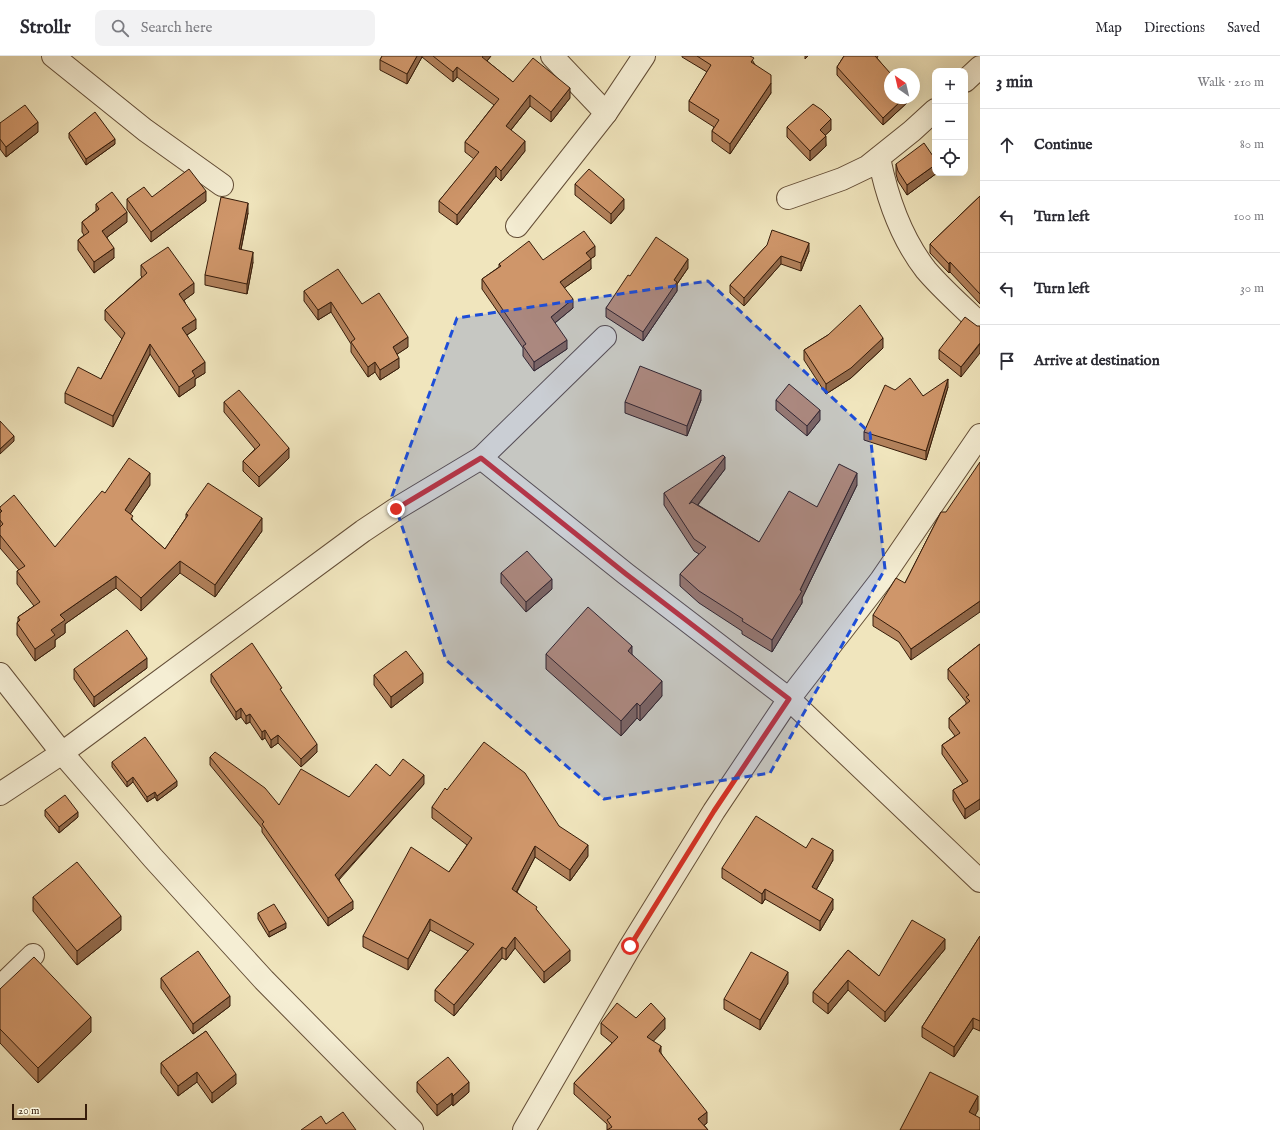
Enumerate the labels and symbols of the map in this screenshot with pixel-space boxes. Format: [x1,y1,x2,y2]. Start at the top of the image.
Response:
north arrow [884,68,920,104]
route end [387,500,405,518]
route start [621,937,639,955]
scale bar [12,1102,87,1121]

